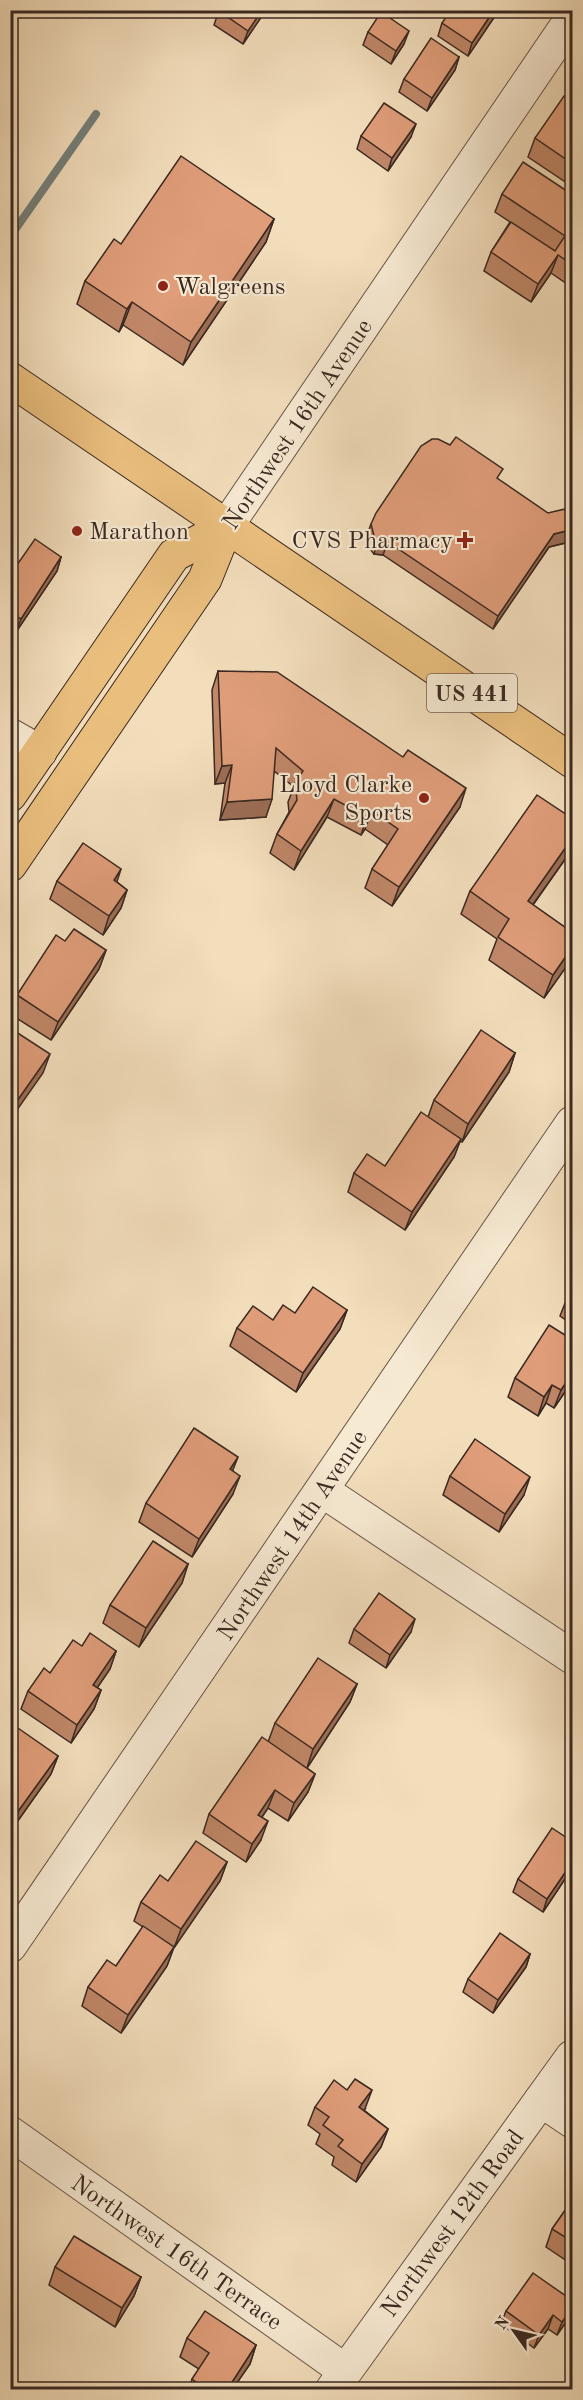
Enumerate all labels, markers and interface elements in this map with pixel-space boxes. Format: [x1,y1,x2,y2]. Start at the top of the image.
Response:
place label: Walgreens [175,276,285,300]
marker: Walgreens [156,279,170,293]
street label: Northwest 16th Avenue [219,316,378,535]
place label: Marathon [89,521,189,545]
marker: Marathon [70,524,84,538]
place label: CVS Pharmacy [292,530,453,554]
marker: CVS Pharmacy [458,533,472,547]
road number: US 441 [427,674,517,712]
place label: Lloyd Clarke Sports [279,774,412,826]
marker: Lloyd Clarke Sports [417,791,431,805]
street label: Northwest 14th Avenue [214,1427,373,1646]
street label: Northwest 12th Road [374,2123,530,2323]
street label: Northwest 16th Terrace [66,2172,286,2336]
north arrow [484,2301,544,2361]

